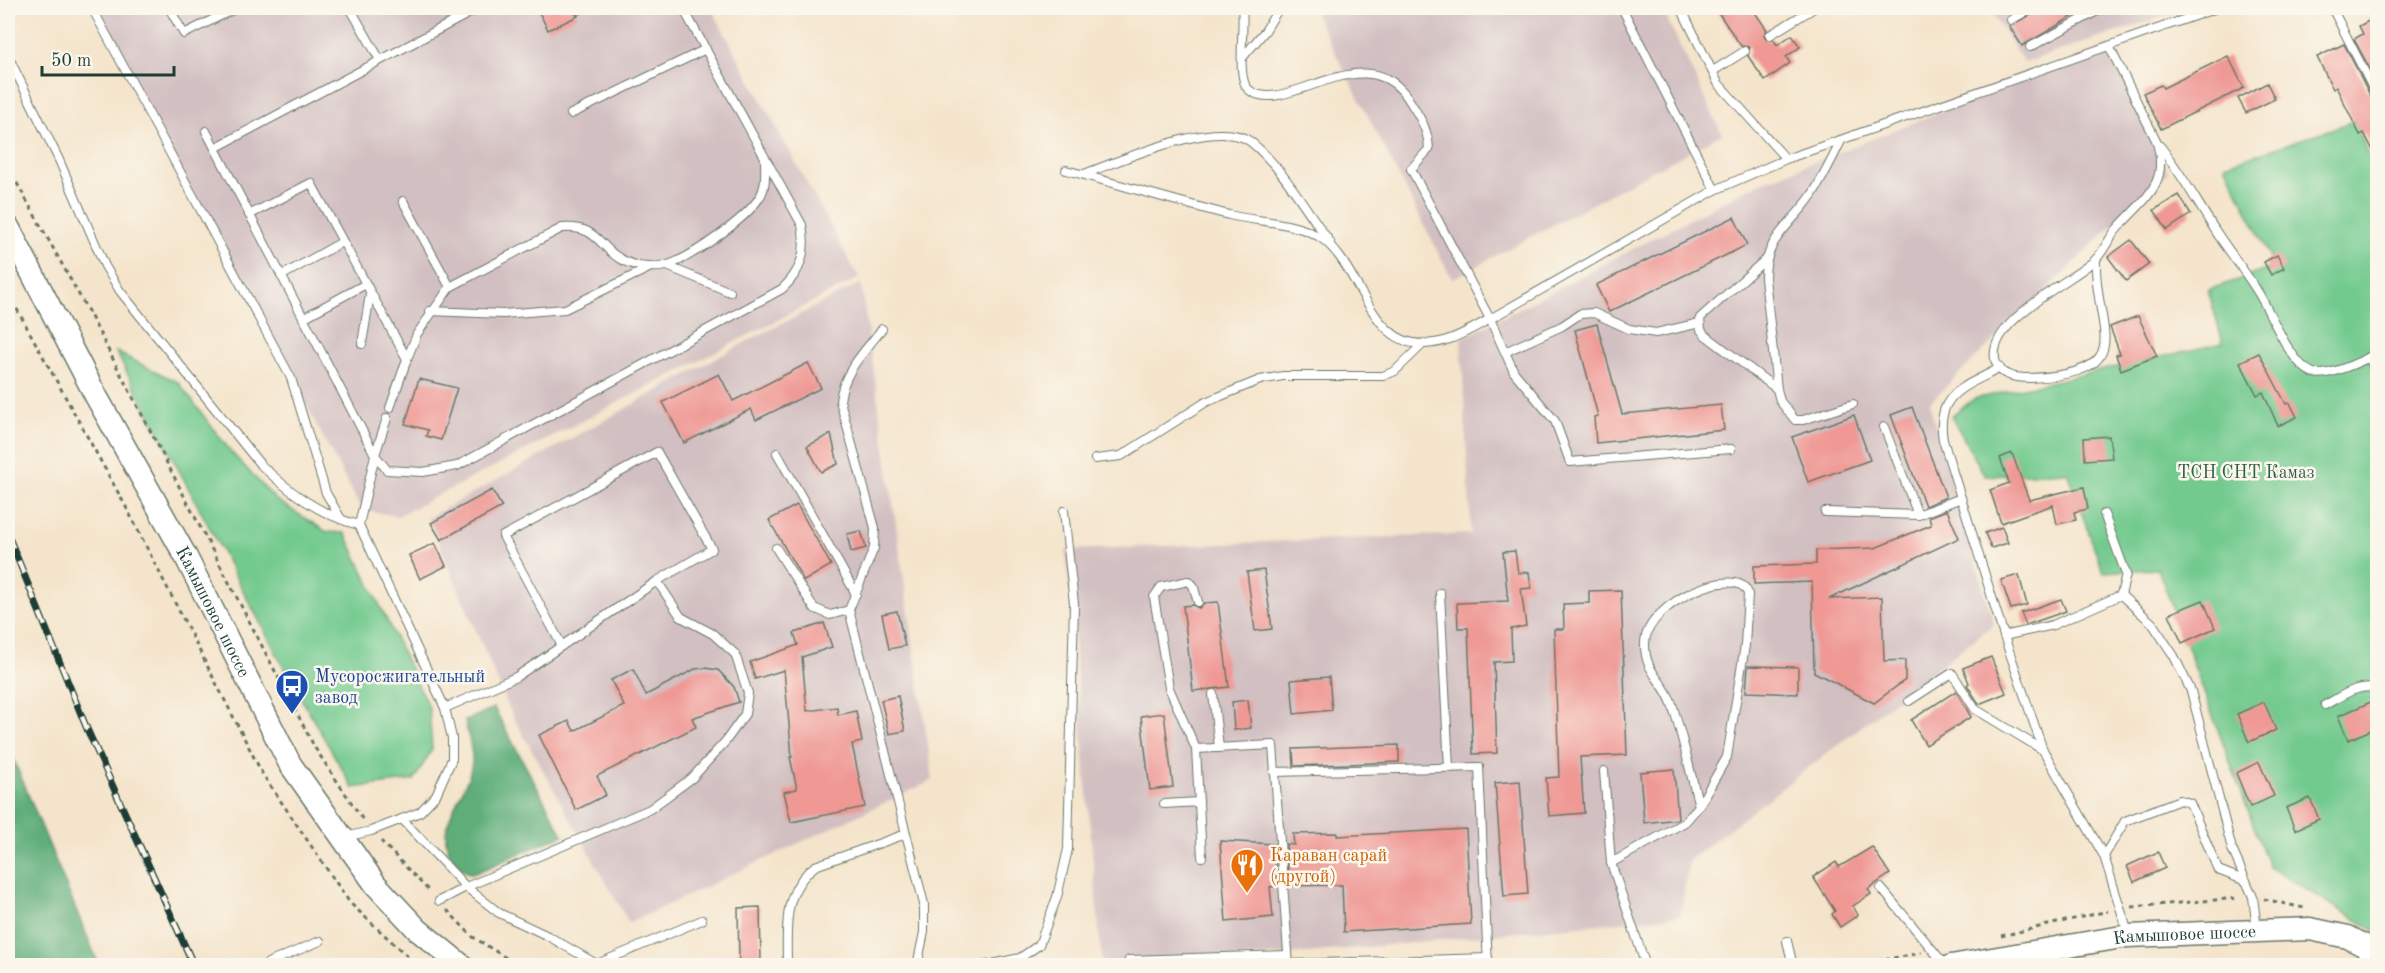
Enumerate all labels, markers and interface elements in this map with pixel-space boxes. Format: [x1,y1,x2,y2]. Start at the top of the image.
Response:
scale bar [42,39,174,77]
text: 50 m [51,52,91,70]
park label: ТСН СНТ Камаз [2177,464,2315,482]
street label: Камышовое шоссе [172,544,253,680]
bus stop icon: Мусоросжигательный завод [274,668,310,715]
place label: Мусоросжигательный завод [315,668,485,707]
restaurant icon: Караван сарай (другой) [1229,847,1265,894]
place label: Караван сарай (другой) [1270,847,1387,886]
street label: Камышовое шоссе [2112,923,2257,948]

